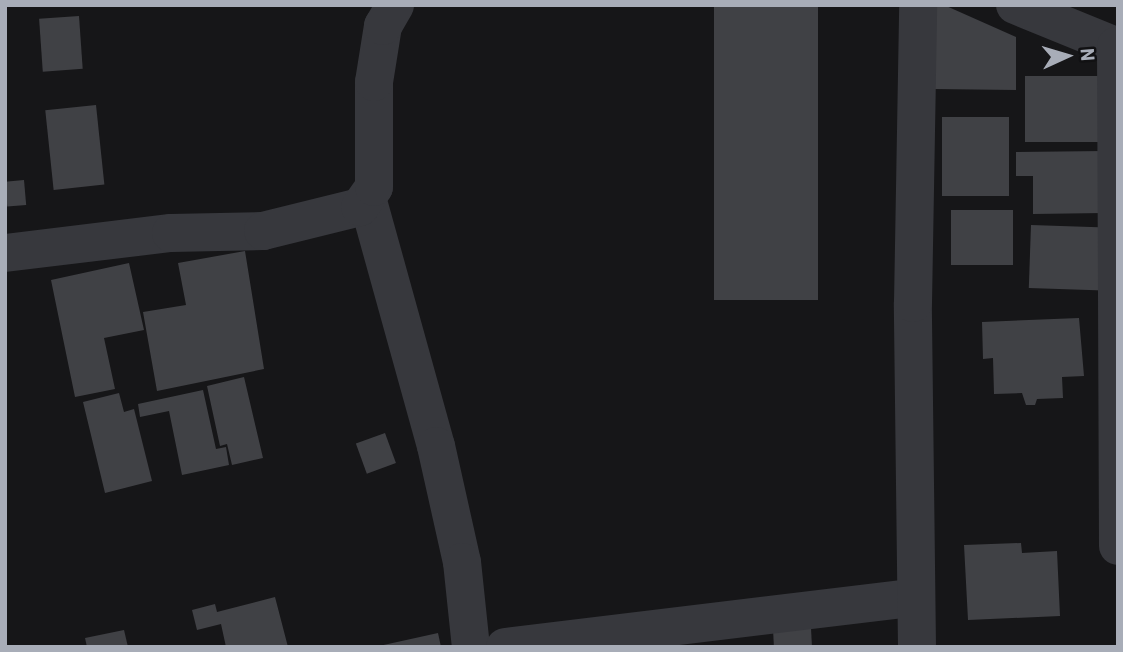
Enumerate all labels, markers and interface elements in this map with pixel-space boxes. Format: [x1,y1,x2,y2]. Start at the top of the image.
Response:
north arrow [1032,21,1102,91]
text: N [1077,47,1100,62]

